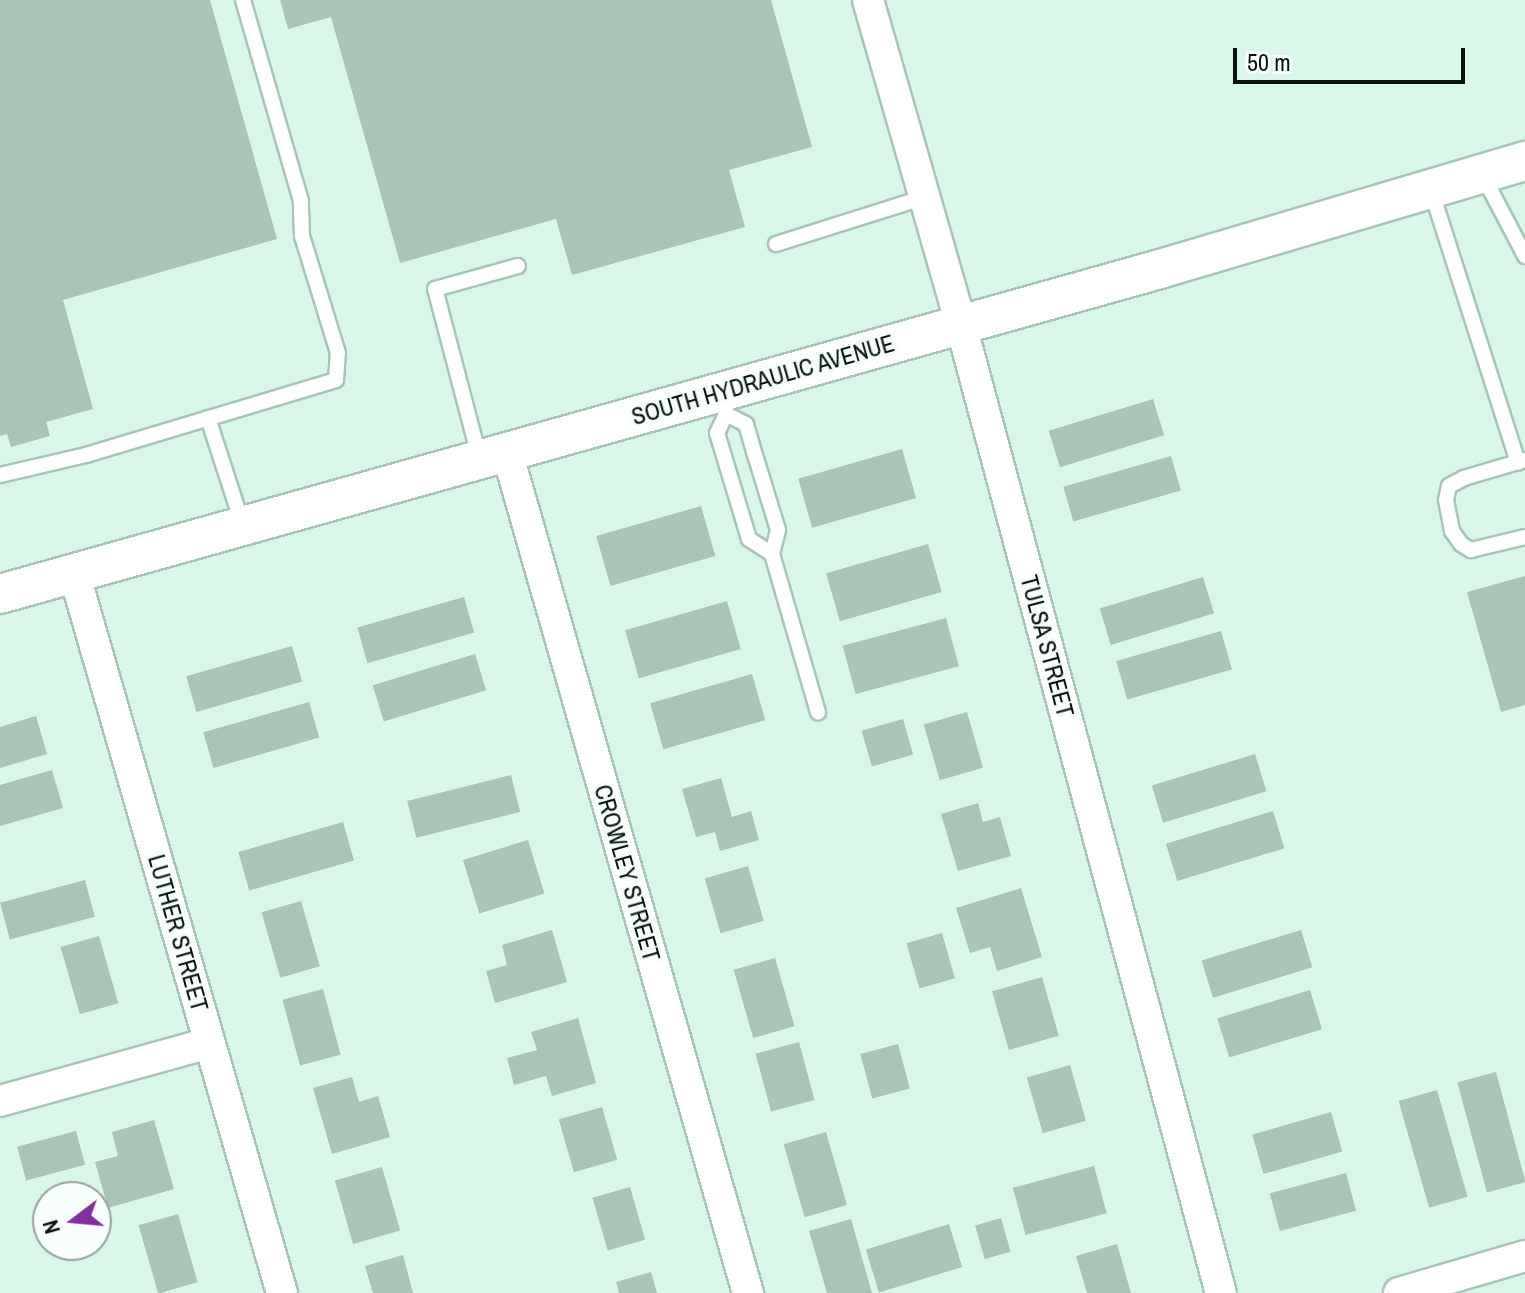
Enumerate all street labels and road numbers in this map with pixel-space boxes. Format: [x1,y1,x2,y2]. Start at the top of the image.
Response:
street label: SOUTH HYDRAULIC AVENUE [628,329,898,431]
street label: TULSA STREET [1014,571,1080,721]
street label: CROWLEY STREET [588,781,666,965]
street label: LUTHER STREET [142,851,214,1015]

